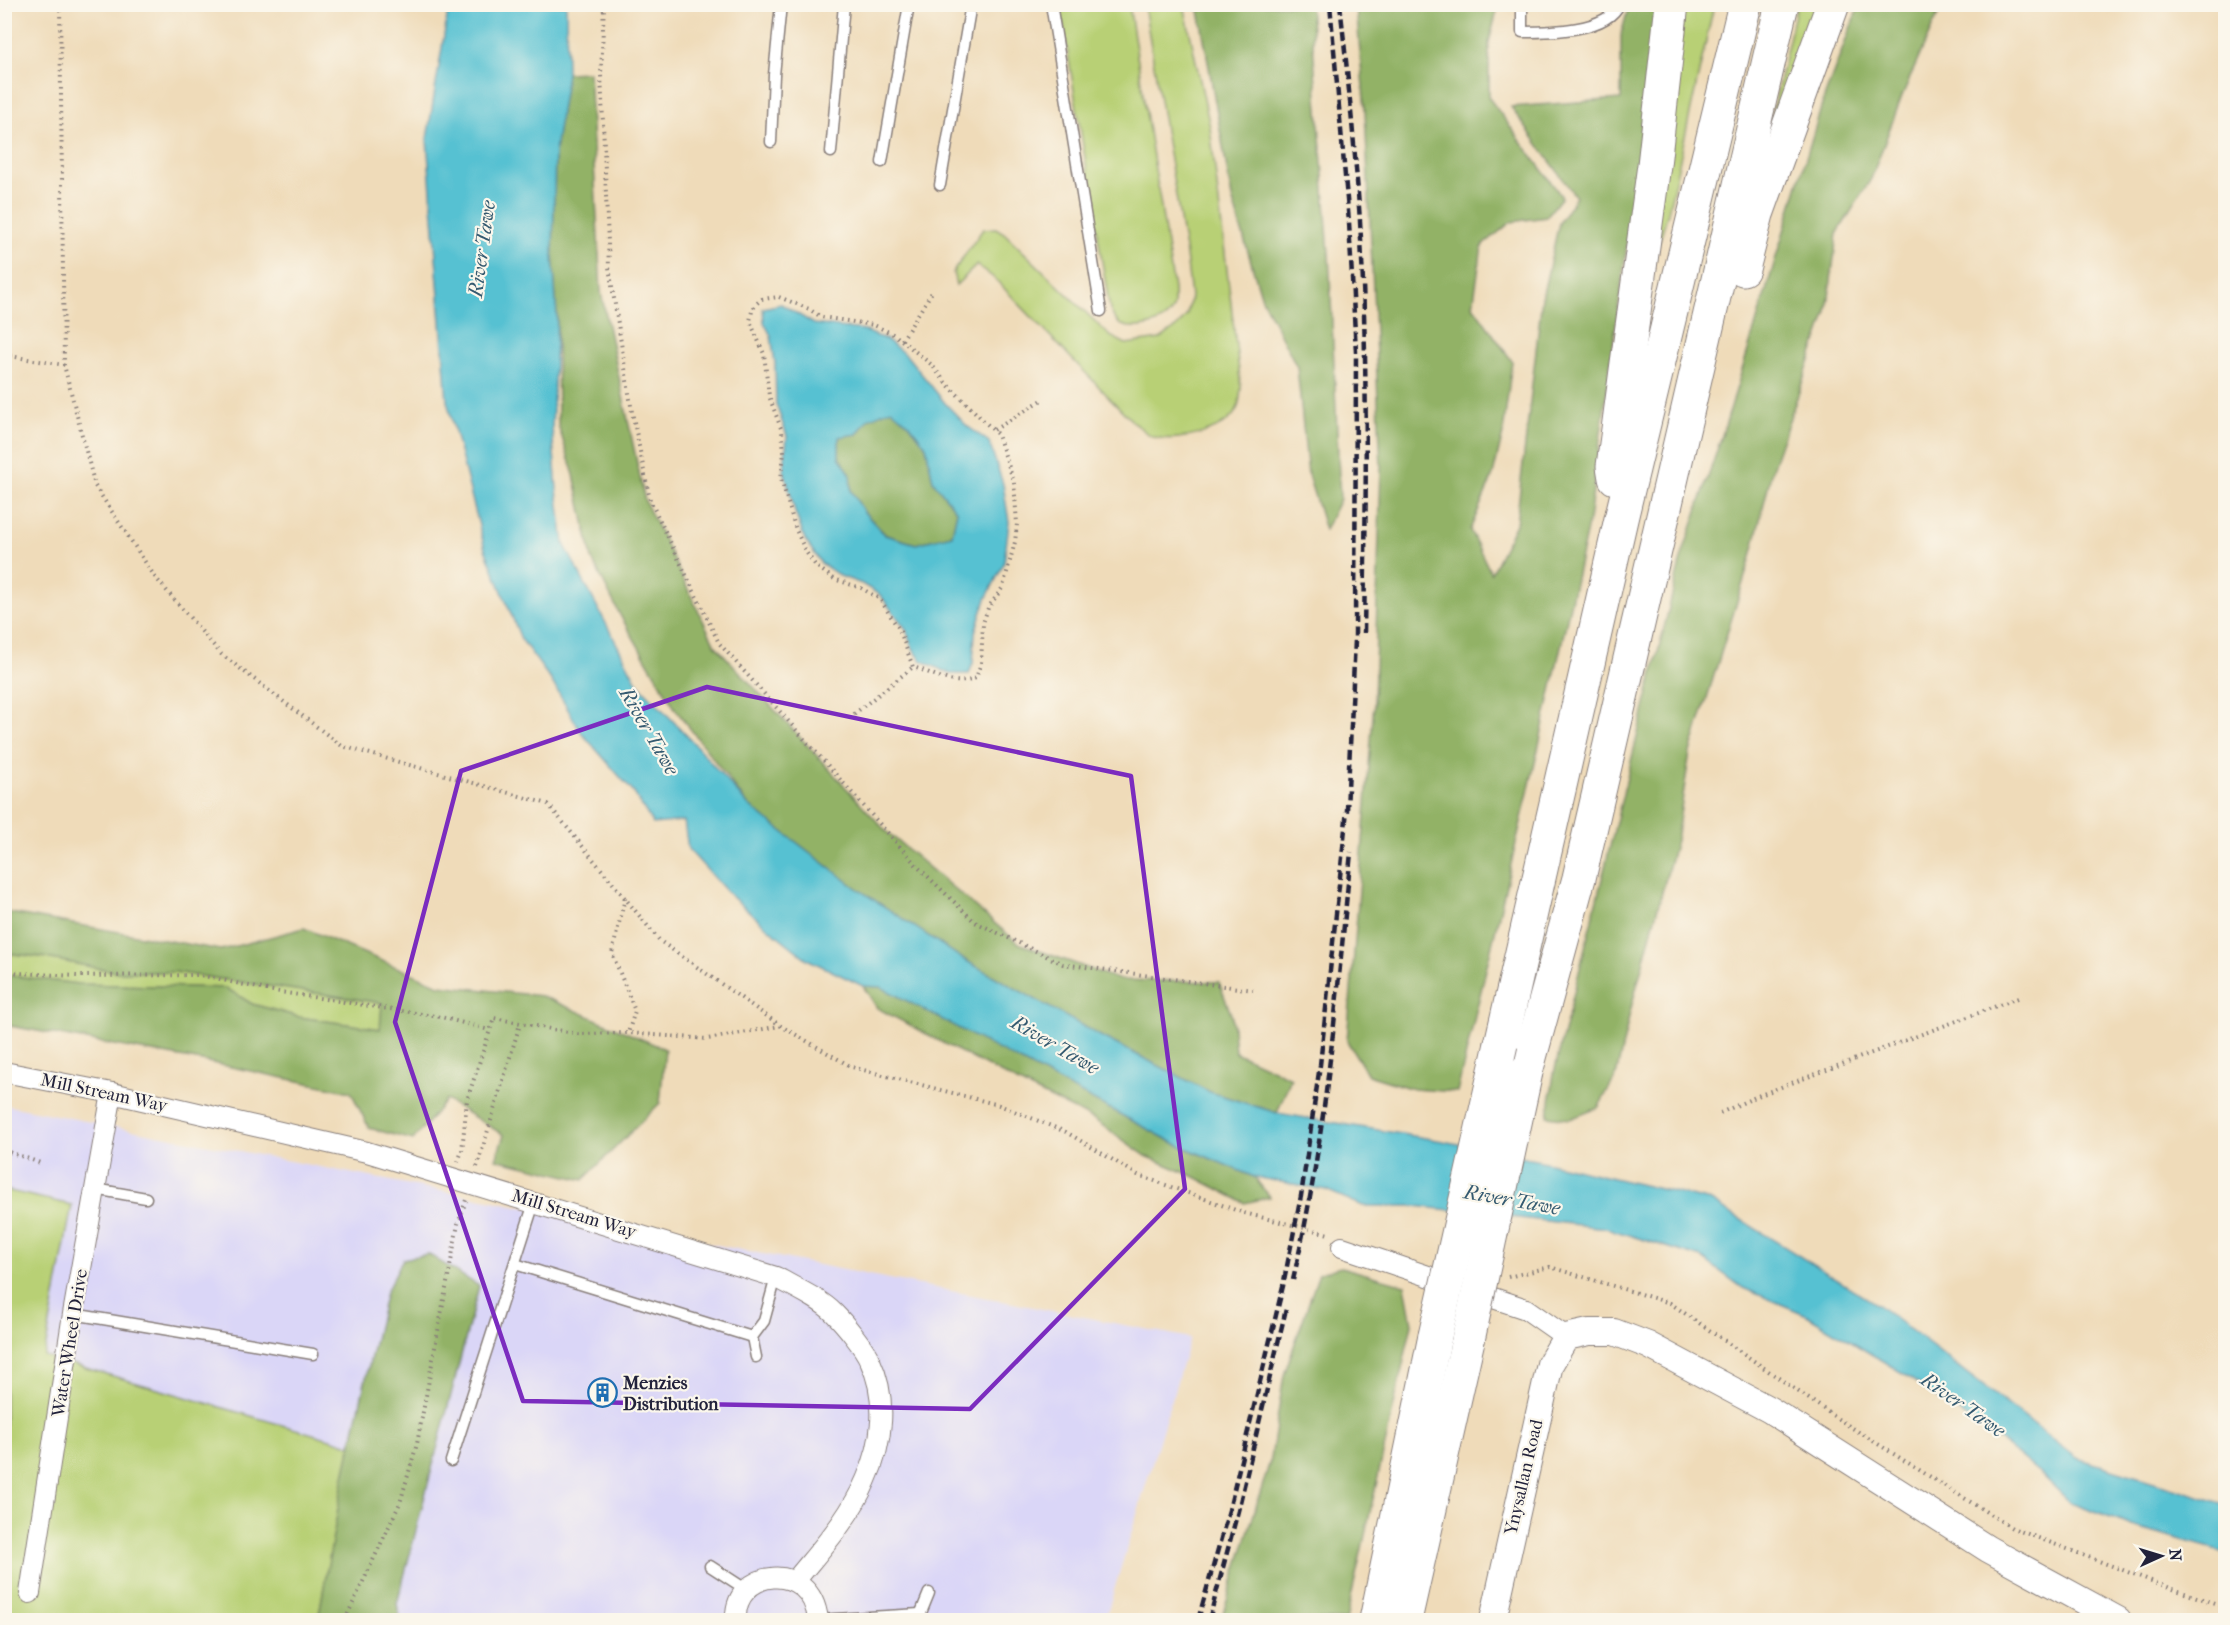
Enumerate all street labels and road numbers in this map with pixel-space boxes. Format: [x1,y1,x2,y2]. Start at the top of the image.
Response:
street label: Mill Stream Way [39,1069,171,1117]
street label: Mill Stream Way [509,1185,640,1243]
street label: Water Wheel Drive [48,1267,92,1420]
street label: Ynysallan Road [1500,1417,1548,1538]

